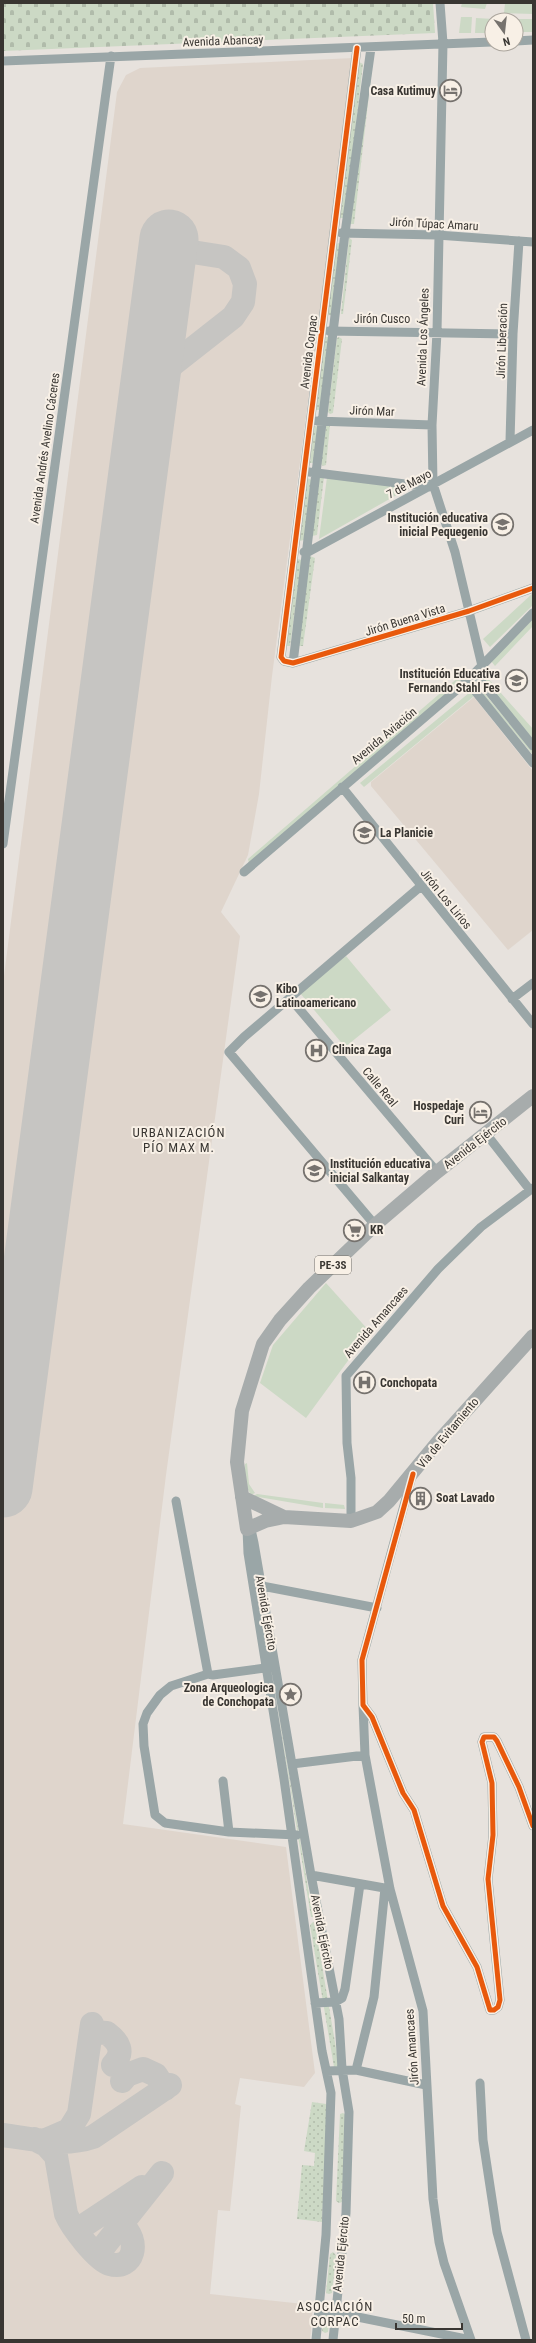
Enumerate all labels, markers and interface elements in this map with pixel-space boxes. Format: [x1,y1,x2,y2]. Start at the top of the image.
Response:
north arrow [484,12,524,52]
street label: Avenida Abancay [182,33,264,49]
text: N [501,34,511,48]
hotel icon: Casa Kutimuy [438,78,464,104]
place label: Casa Kutimuy [370,84,437,98]
street label: Jirón Túpac Amaru [389,215,479,233]
street label: Avenida Los Ángeles [413,288,432,386]
street label: Jirón Liberación [494,303,510,379]
street label: Jirón Cusco [354,312,410,326]
street label: Avenida Corpac [298,314,321,390]
street label: Avenida Andrés Avelino Cáceres [27,372,63,524]
street label: Jirón Mar [349,403,395,419]
street label: 7 de Mayo [384,466,434,502]
place label: Institución educativa inicial Pequegenio [388,511,488,539]
school or university icon: Institución educativa inicial Pequegenio [490,512,516,538]
street label: Jirón Buena Vista [363,601,447,639]
place label: Institución Educativa Fernando Stahl Fes [399,667,501,695]
school or university icon: Institución Educativa Fernando Stahl Fes [503,668,529,694]
street label: Avenida Aviación [349,705,420,767]
school or university icon: La Planicie [351,820,377,846]
place label: La Planicie [380,826,433,840]
street label: Jirón Los Lirios [418,866,474,932]
place label: Kibo Latinoamericano [276,982,356,1010]
school or university icon: Kibo Latinoamericano [247,983,273,1009]
hospital icon: Clinica Zaga [304,1037,330,1063]
place label: Clinica Zaga [332,1043,392,1057]
street label: Calle Real [360,1065,400,1109]
place label: Hospedaje Curi [413,1099,464,1127]
hotel icon: Hospedaje Curi [467,1100,493,1126]
street label: Avenida Ejército [441,1114,509,1172]
district label: URBANIZACIÓN PÍO MAX M. [133,1125,225,1155]
place label: Institución educativa inicial Salkantay [330,1157,431,1185]
school or university icon: Institución educativa inicial Salkantay [301,1158,327,1184]
supermarket icon: KR [342,1217,368,1243]
place label: KR [370,1223,384,1237]
road number: PE-3S [315,1256,351,1274]
street label: Avenida Amancaes [341,1283,411,1361]
hospital icon: Conchopata [352,1370,378,1396]
place label: Conchopata [380,1376,437,1390]
street label: Vía de Evitamiento [414,1395,482,1471]
building icon: Soat Lavado [407,1485,433,1511]
place label: Soat Lavado [436,1491,495,1505]
street label: Avenida Ejército [253,1574,279,1652]
place label: Zona Arqueologica de Conchopata [184,1681,274,1709]
place icon: Zona Arqueologica de Conchopata [277,1682,303,1708]
street label: Avenida Ejército [308,1893,336,1971]
street label: Jirón Amancaes [402,2008,422,2086]
street label: Avenida Ejército [330,2216,352,2292]
district label: ASOCIACIÓN CORPAC [297,2299,373,2329]
scale bar [396,2305,462,2331]
text: 50 m [402,2312,426,2326]

